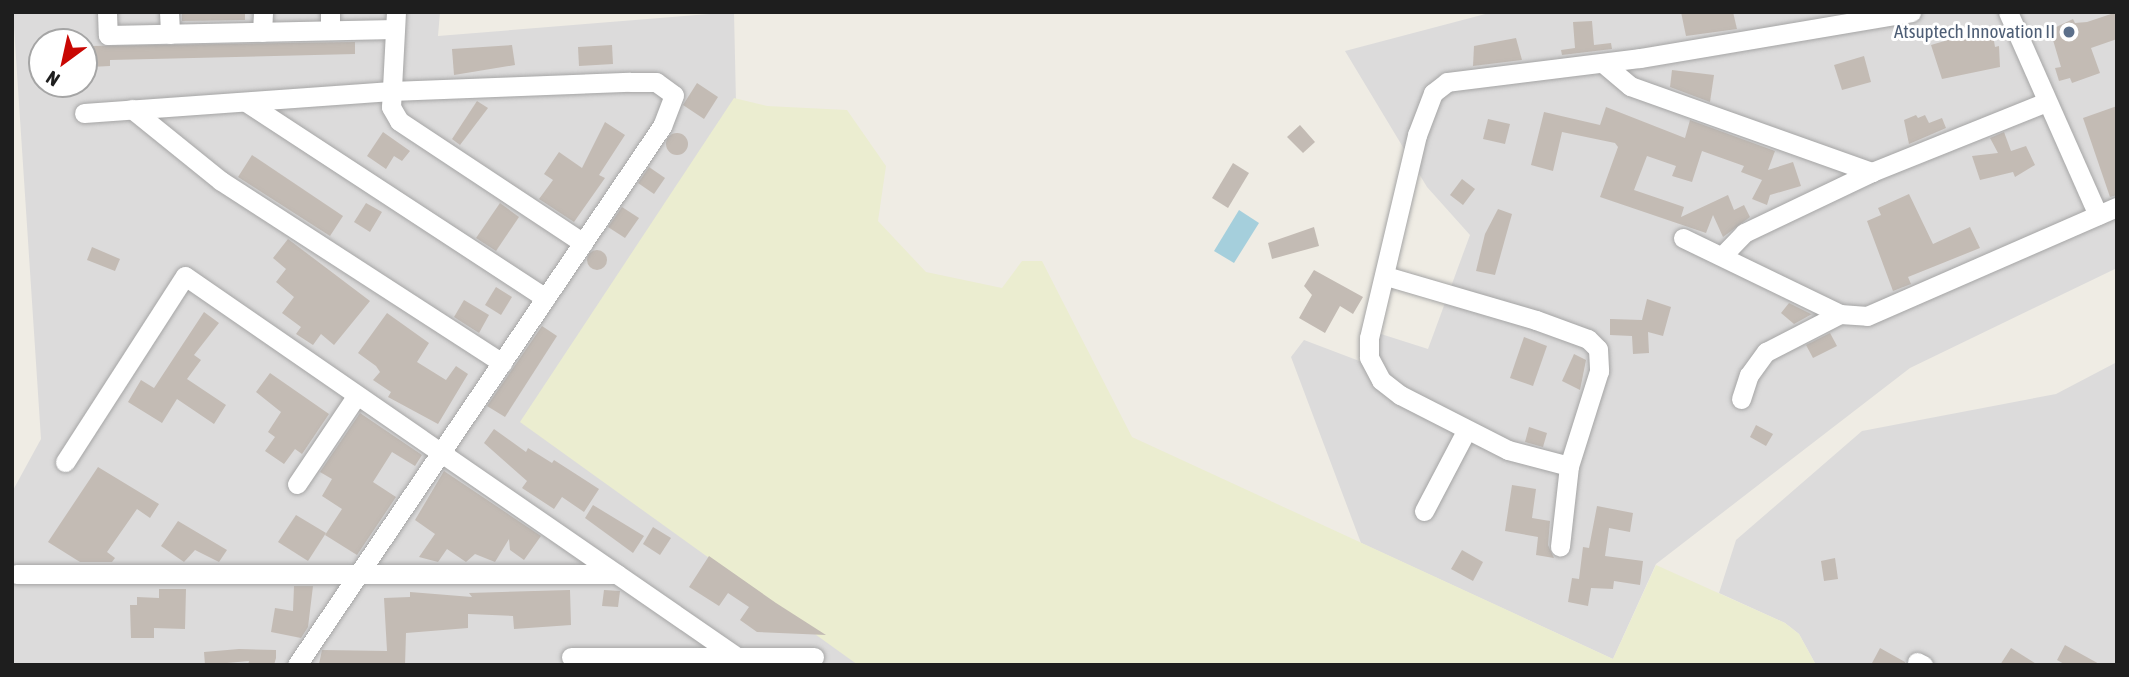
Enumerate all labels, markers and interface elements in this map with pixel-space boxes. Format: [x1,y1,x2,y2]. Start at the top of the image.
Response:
place label: Atsuptech Innovation II [1894,21,2055,43]
marker: Atsuptech Innovation II [2061,24,2077,40]
north arrow [28,28,98,98]
text: N [42,67,63,91]

